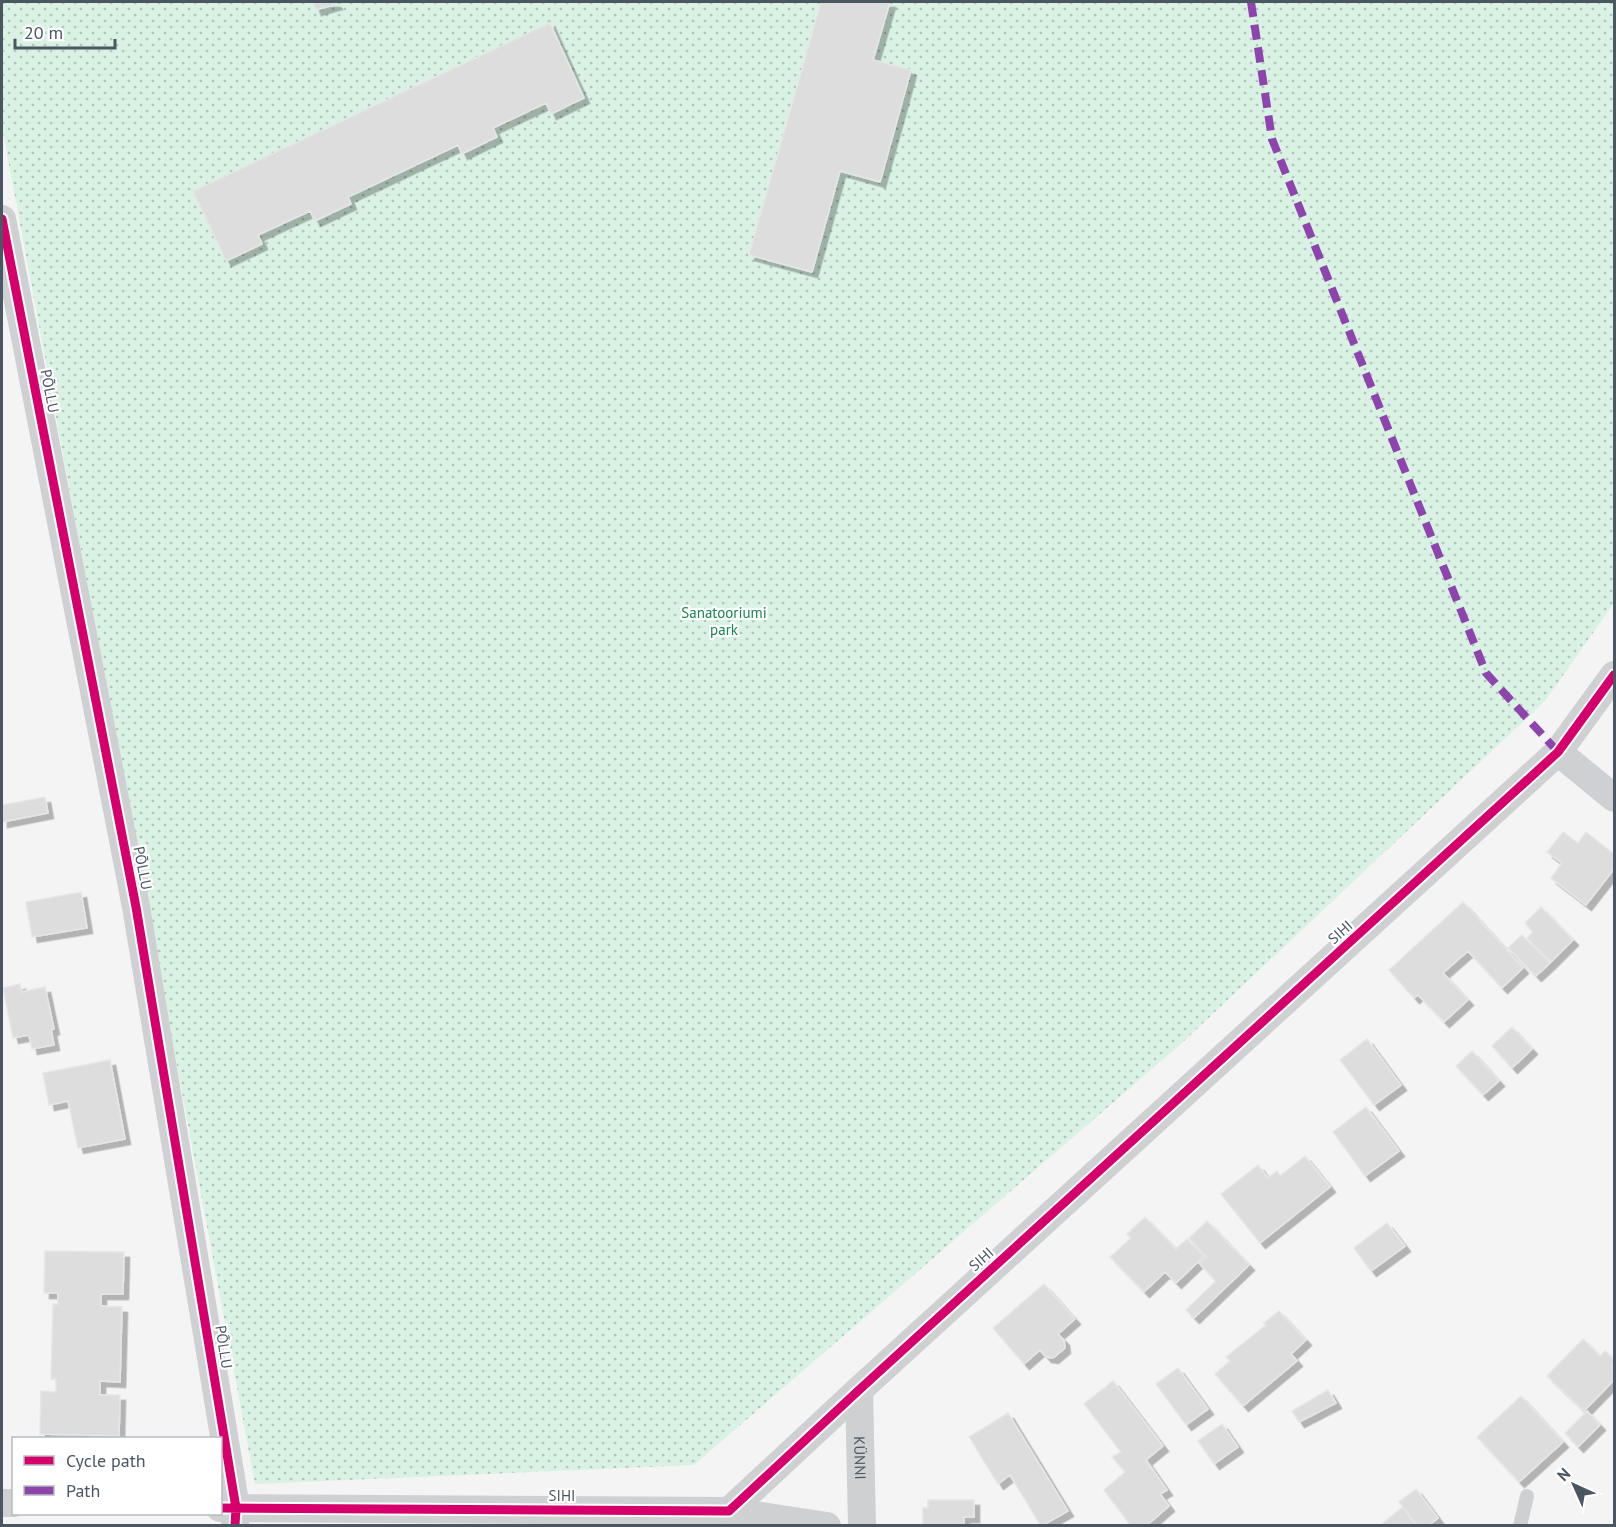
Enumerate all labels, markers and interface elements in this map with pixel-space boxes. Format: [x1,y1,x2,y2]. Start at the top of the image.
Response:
scale bar [15,12,116,50]
text: 20 m [24,21,63,44]
street label: PÕLLU [37,368,63,414]
park label: Sanatooriumi park [681,603,767,639]
street label: PÕLLU [130,845,156,891]
street label: SIHI [1324,916,1356,948]
street label: SIHI [965,1243,997,1275]
street label: PÕLLU [211,1324,237,1370]
street label: KÜNNI [851,1436,870,1480]
legend [12,1437,222,1515]
text: Cycle path [66,1449,146,1472]
north arrow [1544,1455,1604,1515]
text: N [1553,1464,1574,1485]
text: Path [66,1479,100,1502]
street label: SIHI [549,1486,575,1505]

